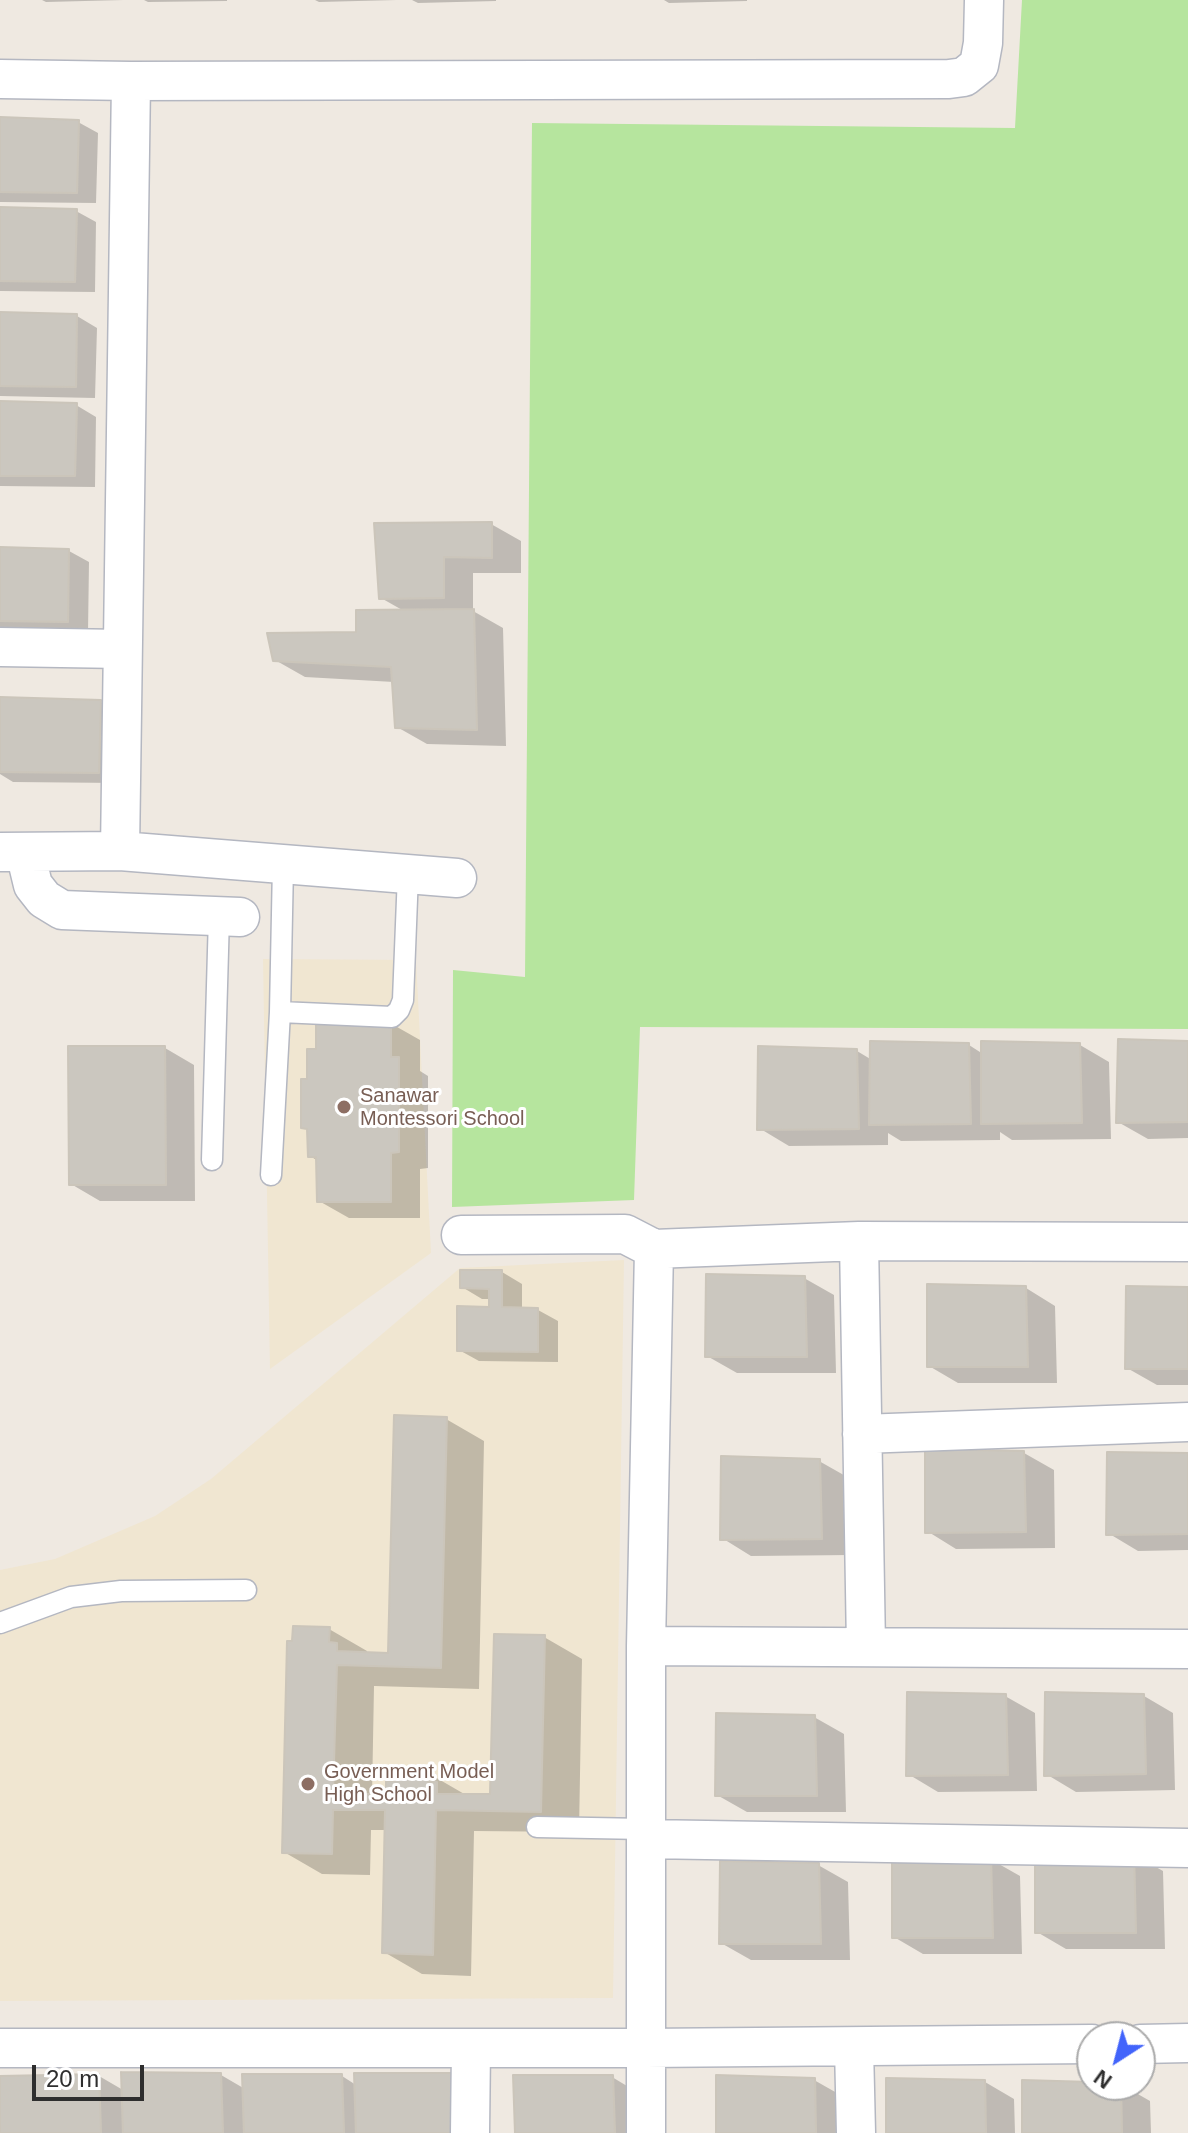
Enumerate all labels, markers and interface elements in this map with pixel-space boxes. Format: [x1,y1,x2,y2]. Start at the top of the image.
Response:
place label: Sanawar Montessori School [360,1084,525,1131]
marker: Sanawar Montessori School [335,1098,353,1116]
place label: Government Model High School [324,1760,494,1807]
marker: Government Model High School [299,1775,317,1793]
north arrow [1076,2021,1156,2101]
scale bar [36,2049,148,2099]
text: N [1089,2064,1117,2094]
text: 20 m [46,2065,99,2092]

